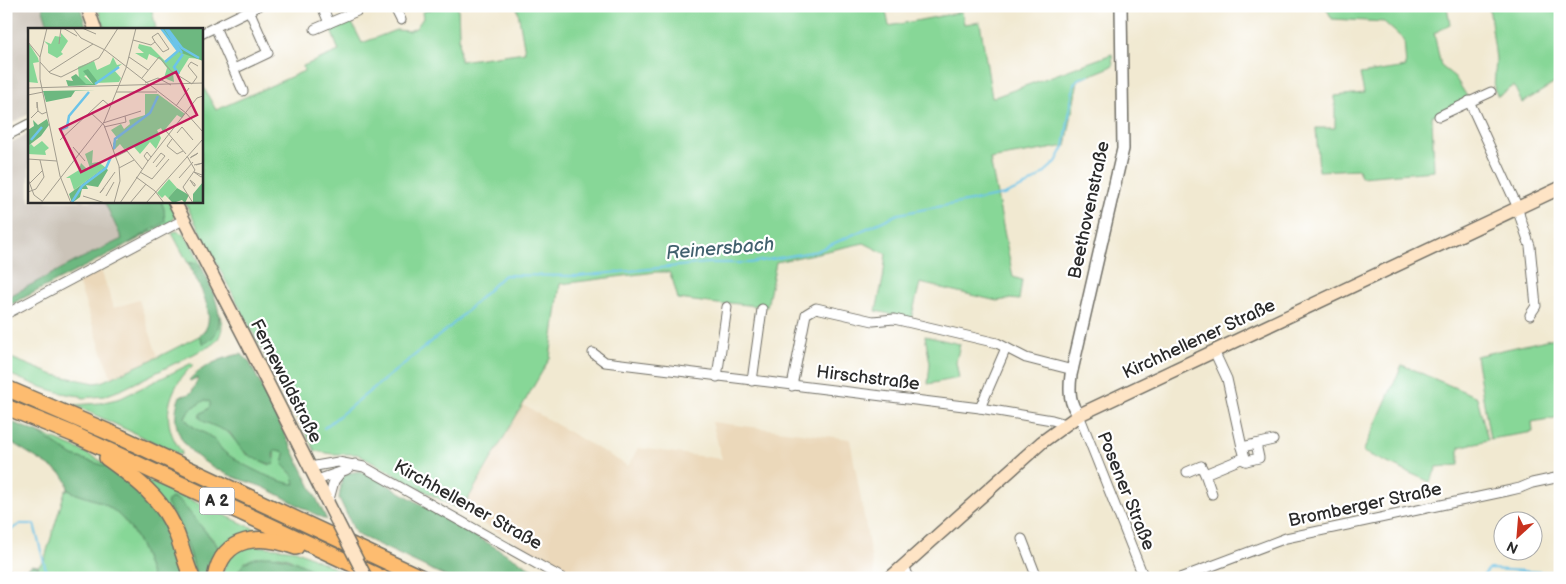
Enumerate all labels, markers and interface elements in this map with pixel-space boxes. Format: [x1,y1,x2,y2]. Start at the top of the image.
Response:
inset map [28,28,202,202]
street label: Beethovenstraße [1064,139,1114,281]
water label: Reinersbach [665,233,775,265]
street label: Kirchhellener Straße [1119,294,1279,384]
street label: Fernewaldstraße [246,316,326,447]
street label: Hirschstraße [815,361,921,395]
street label: Posener Straße [1093,429,1159,554]
street label: Kirchhellener Straße [390,456,546,555]
street label: Bromberger Straße [1286,478,1444,532]
road number: A 2 [200,488,234,514]
north arrow [1494,512,1544,562]
text: N [1504,537,1521,557]

